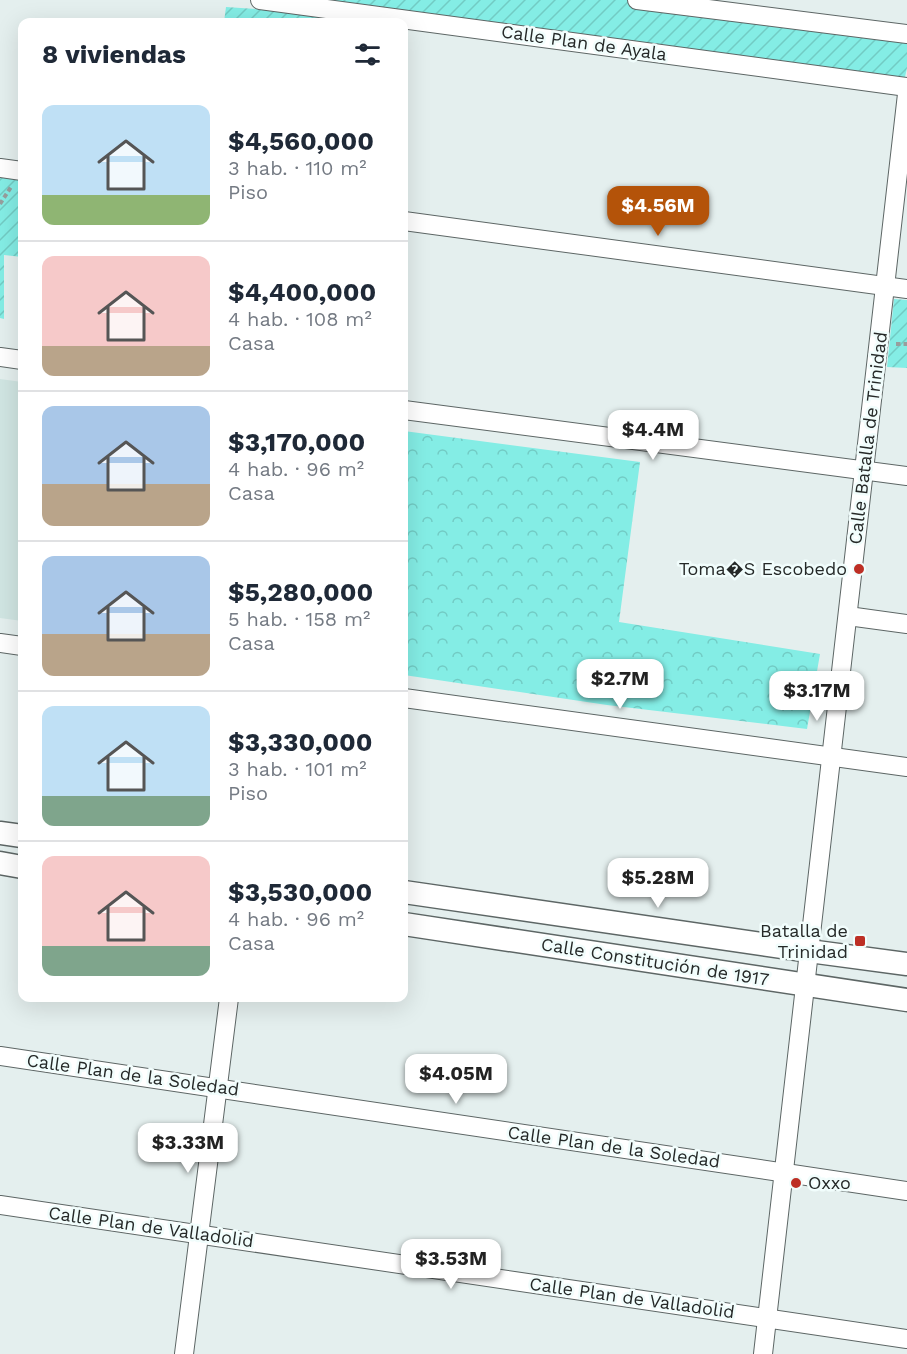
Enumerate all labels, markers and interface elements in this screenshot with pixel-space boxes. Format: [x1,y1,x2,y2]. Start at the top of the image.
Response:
street label: Calle Plan de Ayala [500,20,668,65]
icon: filters [351,38,384,71]
text: 8 viviendas [42,39,186,69]
text: $4,560,000 [228,126,374,156]
icon: home [90,129,162,201]
text: 3 hab. · 110 m² [228,156,367,180]
text: Piso [228,180,268,204]
pin: $4.56M [609,186,707,237]
text: $4.56M [621,193,695,217]
text: $4,400,000 [228,277,376,307]
icon: home [90,280,162,352]
text: 4 hab. · 108 m² [228,307,372,331]
street label: Calle Batalla de Trinidad [844,330,891,545]
text: Casa [228,331,275,355]
pin: $4.4M [611,410,695,461]
text: $4.4M [622,417,684,441]
text: $3,170,000 [228,427,365,457]
icon: home [90,430,162,502]
text: 4 hab. · 96 m² [228,457,364,481]
text: Casa [228,481,275,505]
place label: Toma�S Escobedo [679,558,847,579]
marker: Toma�S Escobedo [852,562,866,576]
text: $5,280,000 [228,577,373,607]
icon: home [90,580,162,652]
text: 5 hab. · 158 m² [228,607,370,631]
text: Casa [228,631,275,655]
pin: $2.7M [578,659,662,710]
text: $2.7M [591,666,649,690]
pin: $3.17M [768,671,866,722]
text: $3.17M [783,678,851,702]
text: $3,330,000 [228,727,372,757]
icon: home [90,730,162,802]
text: 3 hab. · 101 m² [228,757,367,781]
text: Piso [228,781,268,805]
pin: $5.28M [609,858,707,909]
text: $5.28M [622,865,694,889]
text: $3,530,000 [228,877,372,907]
icon: home [90,880,162,952]
text: 4 hab. · 96 m² [228,907,364,931]
place label: Batalla de Trinidad [760,920,848,962]
text: Casa [228,931,275,955]
street label: Calle Constitución de 1917 [540,933,771,990]
marker: Batalla de Trinidad [853,934,867,948]
street label: Calle Plan de la Soledad [26,1049,241,1100]
pin: $4.05M [407,1054,505,1105]
text: $4.05M [419,1061,493,1085]
street label: Calle Plan de la Soledad [507,1121,722,1172]
pin: $3.33M [139,1123,237,1174]
text: $3.33M [152,1130,224,1154]
place label: Oxxo [808,1172,851,1193]
marker: Oxxo [789,1176,803,1190]
street label: Calle Plan de Valladolid [47,1202,255,1251]
pin: $3.53M [402,1239,500,1290]
text: $3.53M [415,1246,487,1270]
street label: Calle Plan de Valladolid [528,1273,736,1322]

